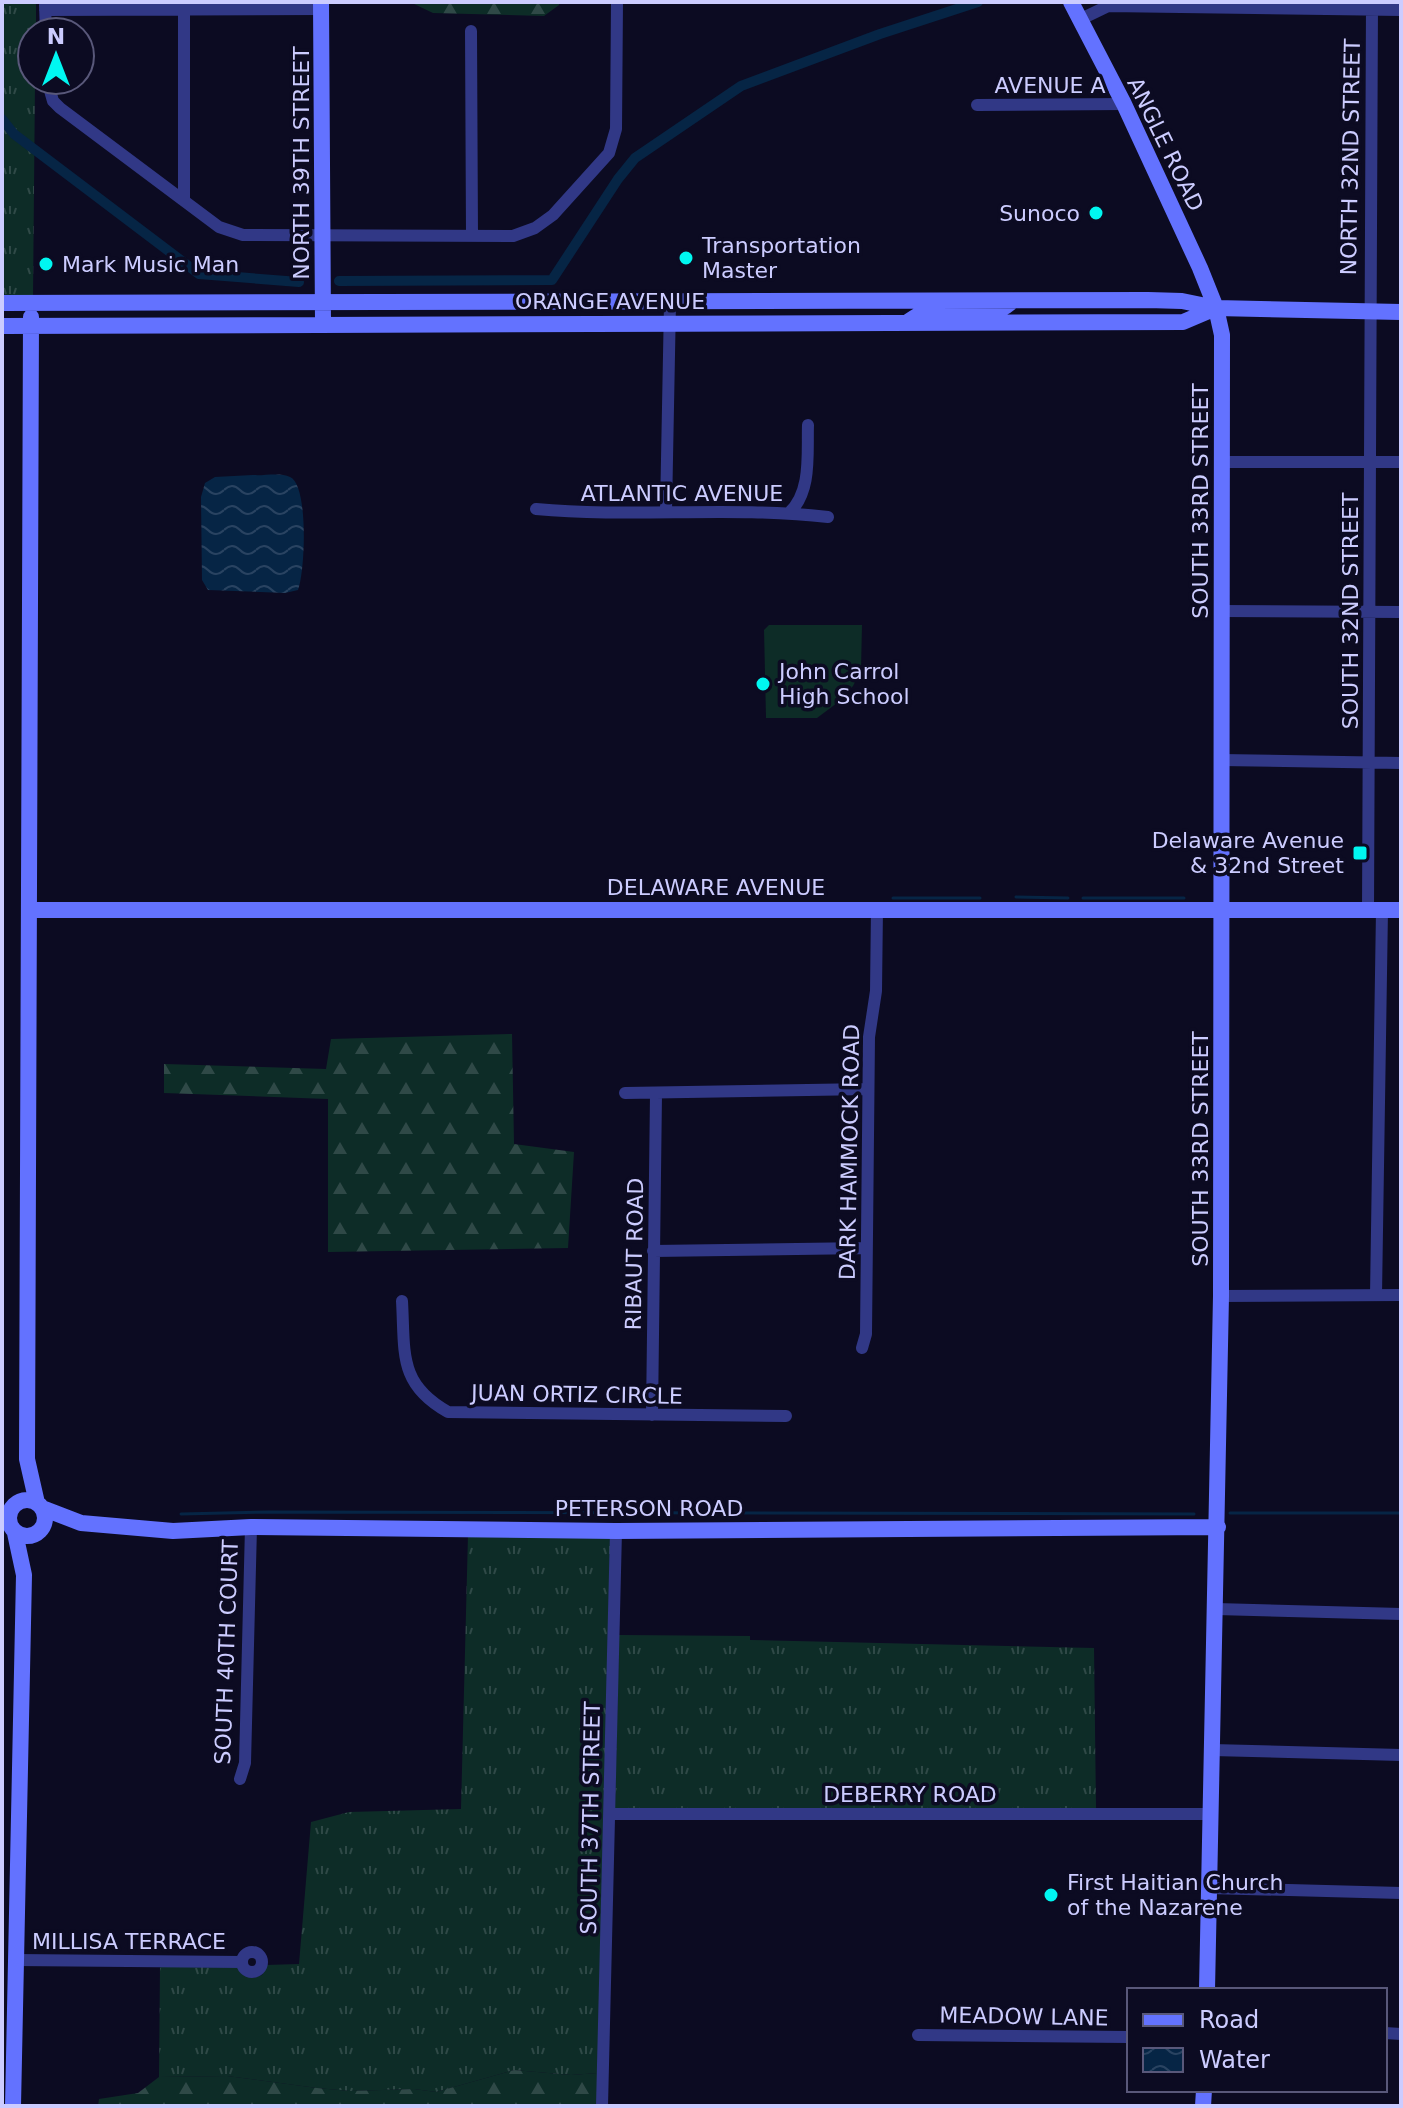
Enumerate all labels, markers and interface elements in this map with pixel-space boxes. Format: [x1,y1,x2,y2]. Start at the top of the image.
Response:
north arrow [16,16,96,96]
text: N [47,24,65,49]
street label: NORTH 32ND STREET [1336,38,1365,276]
street label: NORTH 39TH STREET [289,46,314,280]
street label: AVENUE A [994,73,1106,98]
street label: ANGLE ROAD [1122,73,1209,215]
place label: Sunoco [999,201,1080,226]
marker: Sunoco [1087,204,1105,222]
place label: Transportation Master [701,233,861,283]
marker: Transportation Master [677,249,695,267]
place label: Mark Music Man [62,252,239,277]
marker: Mark Music Man [37,255,55,273]
street label: ORANGE AVENUE [515,289,705,314]
street label: SOUTH 33RD STREET [1188,383,1213,619]
street label: ATLANTIC AVENUE [581,481,783,506]
street label: SOUTH 32ND STREET [1338,492,1363,729]
place label: John Carrol High School [777,659,910,709]
marker: John Carrol High School [754,675,772,693]
place label: Delaware Avenue & 32nd Street [1152,828,1344,878]
marker: Delaware Avenue & 32nd Street [1351,844,1369,862]
street label: DELAWARE AVENUE [607,875,825,900]
street label: DARK HAMMOCK ROAD [835,1024,864,1280]
street label: SOUTH 33RD STREET [1188,1031,1213,1267]
street label: RIBAUT ROAD [621,1177,648,1331]
street label: JUAN ORTIZ CIRCLE [469,1380,683,1409]
street label: PETERSON ROAD [555,1496,743,1521]
street label: SOUTH 40TH COURT [210,1538,243,1765]
street label: SOUTH 37TH STREET [576,1701,605,1935]
street label: DEBERRY ROAD [823,1782,997,1807]
place label: First Haitian Church of the Nazarene [1067,1870,1283,1920]
marker: First Haitian Church of the Nazarene [1042,1886,1060,1904]
street label: MILLISA TERRACE [32,1929,226,1954]
legend [1127,1988,1387,2092]
street label: MEADOW LANE [939,2003,1109,2030]
text: Road [1199,2006,1259,2034]
text: Water [1199,2046,1270,2074]

